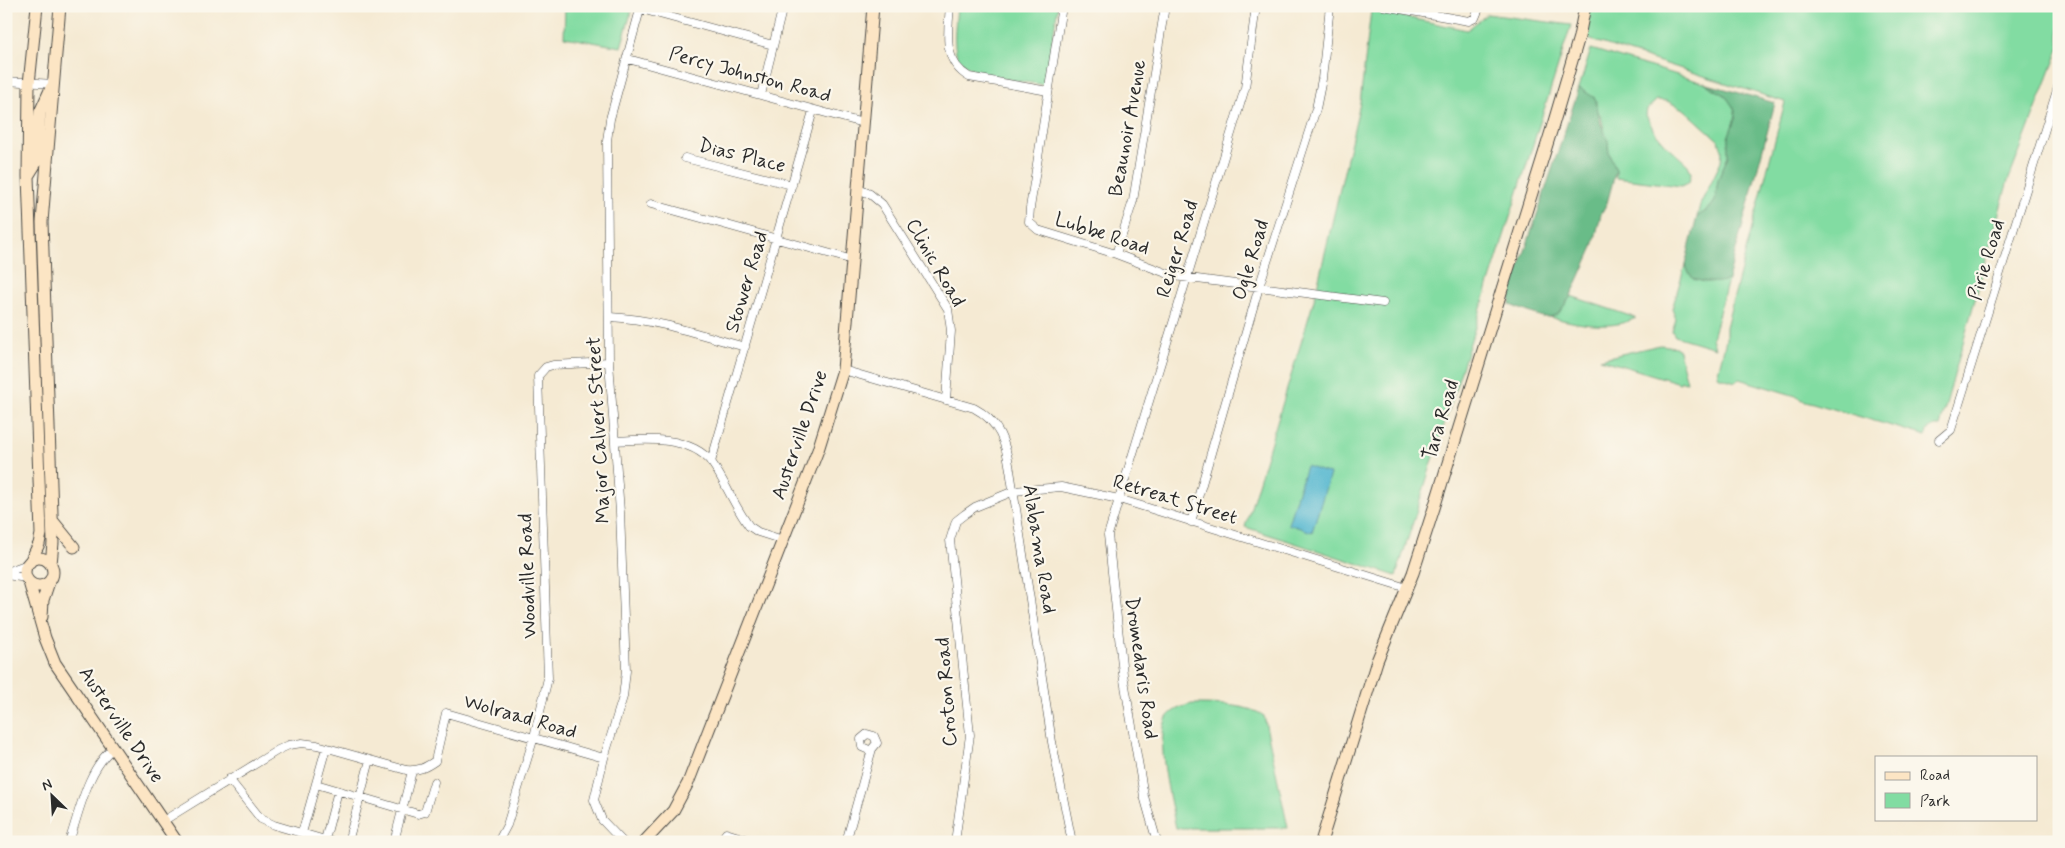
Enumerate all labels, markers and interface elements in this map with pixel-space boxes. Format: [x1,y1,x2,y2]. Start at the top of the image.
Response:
street label: Percy Johnston Road [666,40,834,110]
street label: Beaunoir Avenue [1103,57,1153,199]
street label: Dias Place [696,132,788,180]
street label: Reiger Road [1150,197,1206,301]
street label: Lubbe Road [1051,206,1153,262]
street label: Clinic Road [899,214,971,312]
street label: Ogle Road [1226,216,1276,304]
street label: Pirie Road [1962,216,2012,304]
street label: Stower Road [719,228,775,336]
street label: Major Calvert Street [581,336,617,524]
street label: Austerville Drive [765,367,835,503]
street label: Tara Road [1416,376,1466,464]
street label: Retreat Street [1109,468,1241,532]
street label: Alabama Road [1015,482,1063,616]
street label: Woodville Road [512,513,544,639]
street label: Dromedaris Road [1118,595,1164,741]
street label: Croton Road [930,636,964,748]
street label: Austerville Drive [72,661,170,789]
street label: Wolraad Road [460,688,580,746]
legend [1875,756,2038,820]
text: Road [1920,766,1950,786]
north arrow [28,770,78,820]
text: N [39,775,55,795]
text: Park [1920,792,1950,812]

